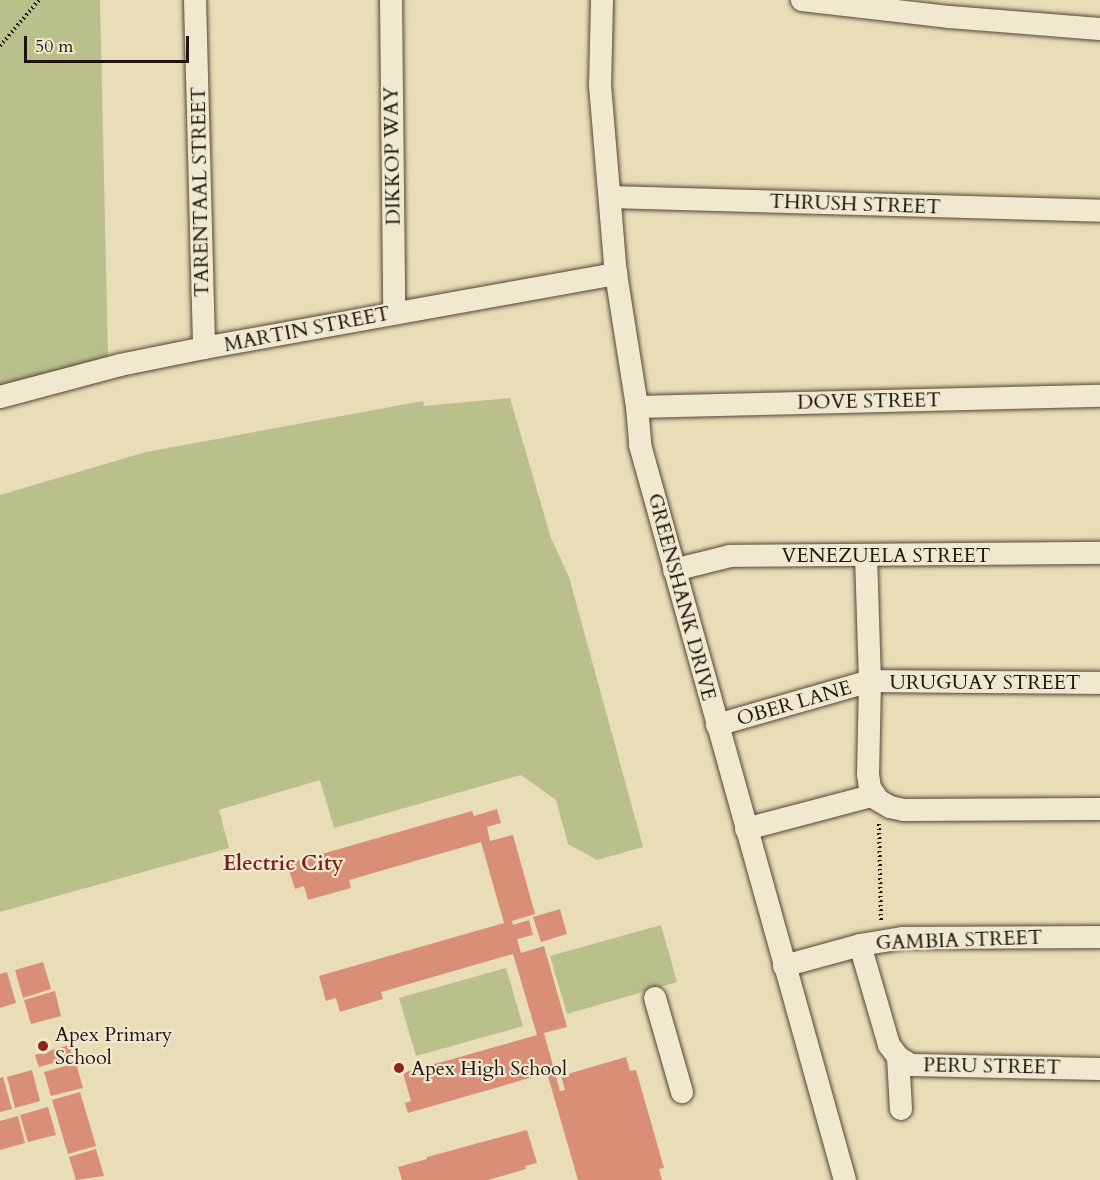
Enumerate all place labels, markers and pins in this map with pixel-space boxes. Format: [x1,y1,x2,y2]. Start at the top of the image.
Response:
place label: Apex Primary School [55,1022,172,1069]
marker: Apex Primary School [36,1039,50,1053]
place label: Apex High School [411,1056,567,1080]
marker: Apex High School [392,1061,406,1075]

